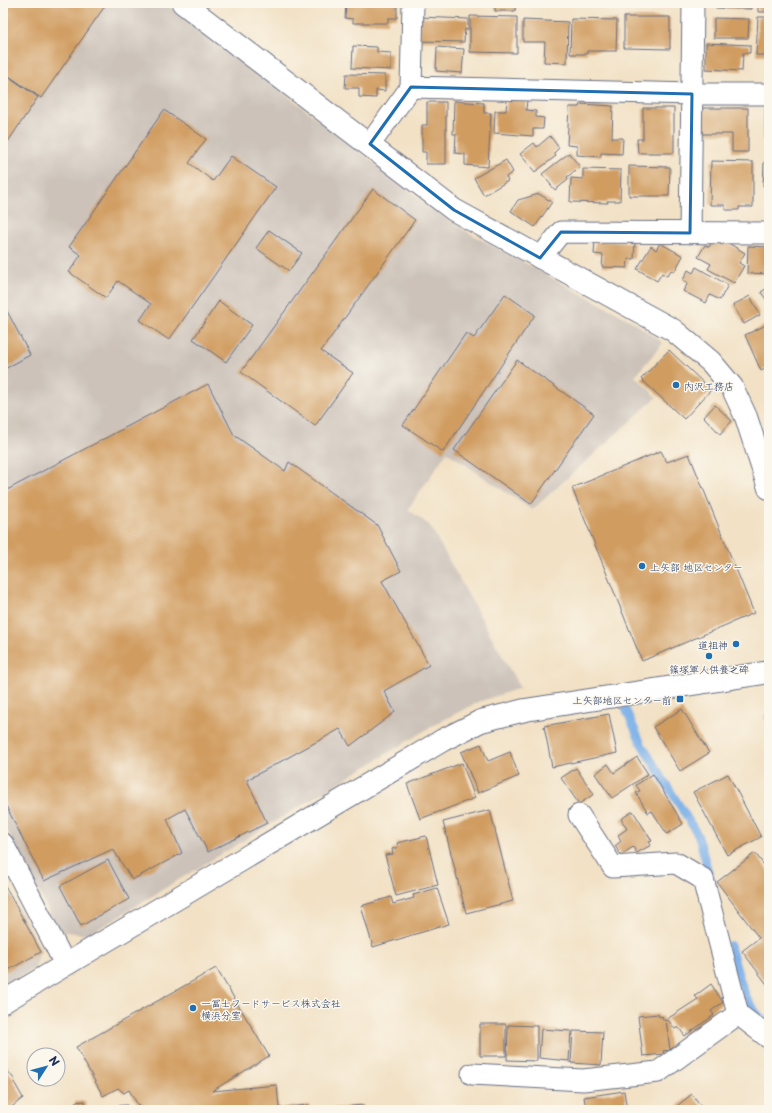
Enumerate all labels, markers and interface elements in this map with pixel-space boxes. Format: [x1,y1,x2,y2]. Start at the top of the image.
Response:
place label: 内沢工務店 [684,378,734,393]
marker: 内沢工務店 [671,380,681,390]
place label: 上矢部 地区センター [650,559,743,574]
marker: 上矢部 地区センター [637,561,647,571]
place label: 道祖神 [698,637,728,652]
marker: 道祖神 [731,639,741,649]
marker: 篠塚軍人供養之碑 [704,651,714,661]
place label: 篠塚軍人供養之碑 [669,661,749,676]
place label: 上矢部地区センター前 [572,692,672,707]
marker: 上矢部地区センター前 [675,694,685,704]
place label: 一冨士フードサービス株式会社 横浜分室 [201,995,341,1022]
marker: 一冨士フードサービス株式会社 横浜分室 [188,1003,198,1013]
north arrow [26,1047,66,1087]
text: N [45,1052,64,1070]

